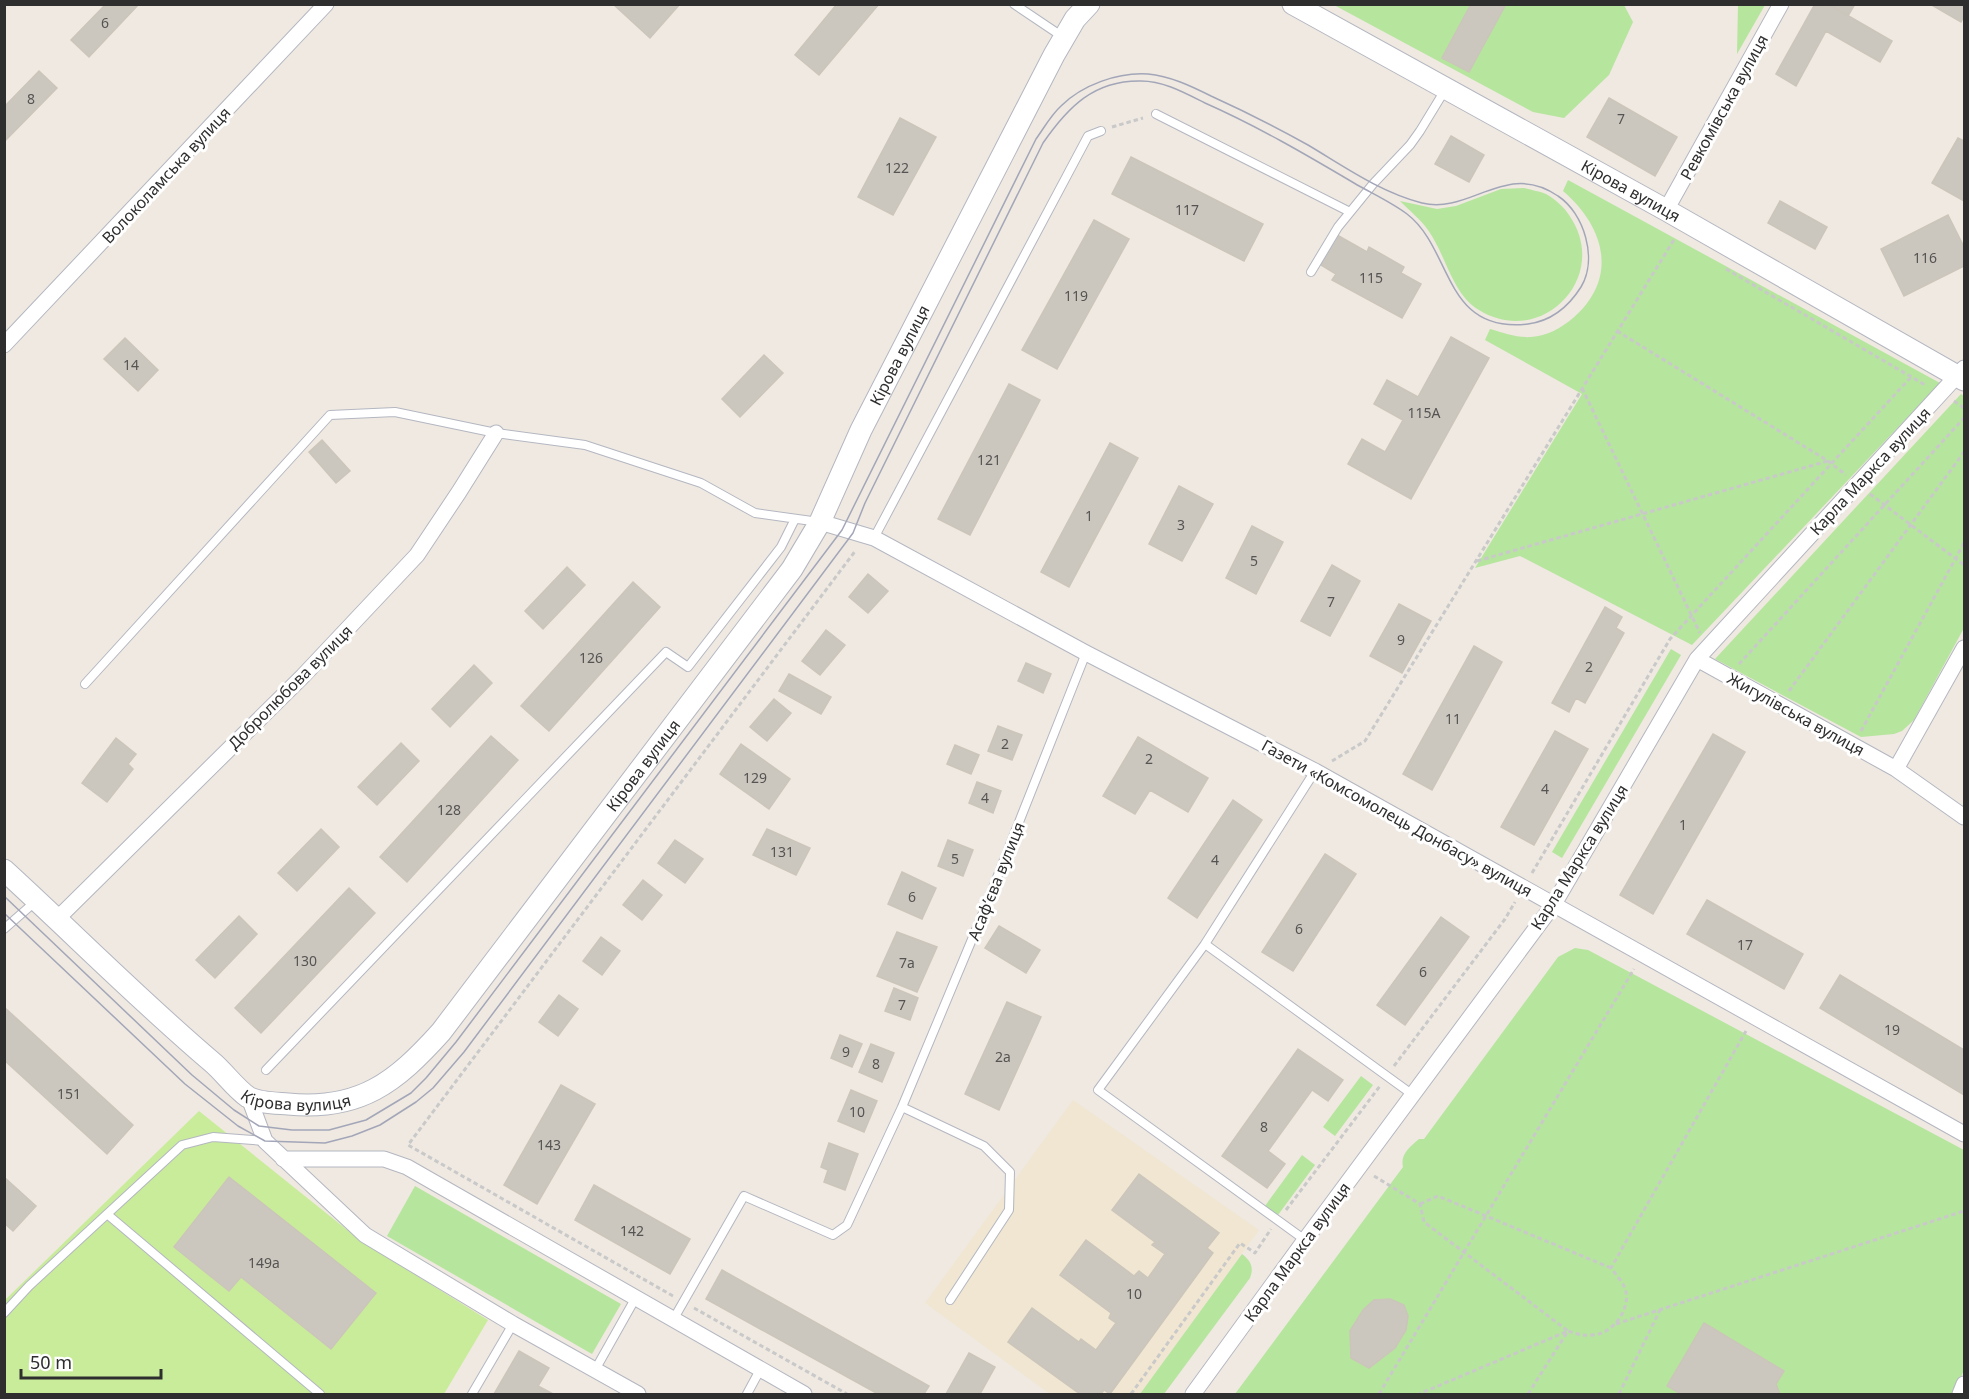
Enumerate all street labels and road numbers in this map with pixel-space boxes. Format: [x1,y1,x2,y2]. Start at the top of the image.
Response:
street label: Ревкомівська вулиця [1675,30,1773,184]
street label: Волоколамська вулиця [97,102,235,248]
street label: Кірова вулиця [1577,154,1684,227]
street label: Кірова вулиця [864,301,934,409]
street label: Карла Маркса вулиця [1805,402,1935,540]
street label: Добролюбова вулиця [223,620,357,754]
street label: Жигулівська вулиця [1723,667,1869,761]
street label: Кірова вулиця [601,715,685,816]
street label: Газети «Комсомолець Донбасу» вулиця [1258,734,1536,902]
street label: Карла Маркса вулиця [1525,780,1633,934]
street label: Асаф’єва вулиця [962,818,1030,944]
street label: Кірова вулиця [236,1084,353,1116]
street label: Карла Маркса вулиця [1239,1178,1355,1326]

